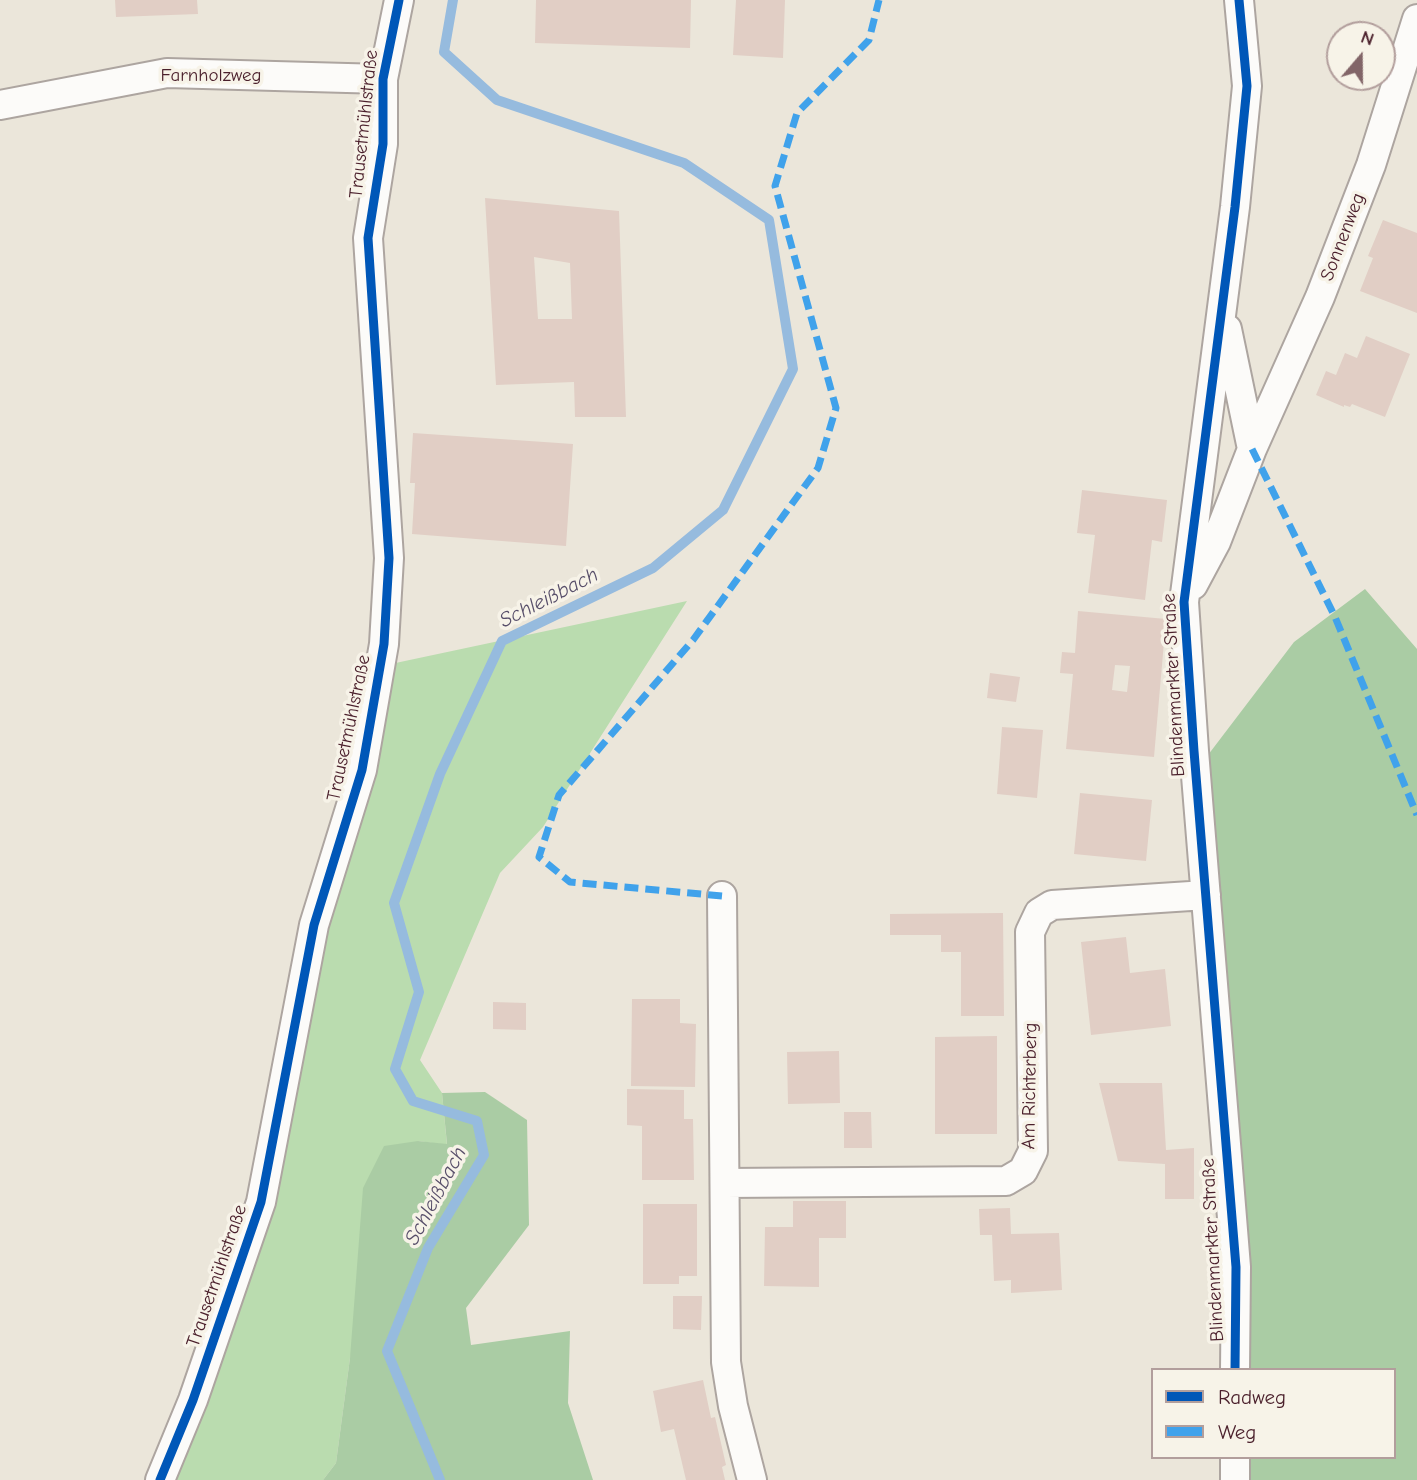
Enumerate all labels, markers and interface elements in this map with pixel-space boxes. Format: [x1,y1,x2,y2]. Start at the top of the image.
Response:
north arrow [1326,21,1396,91]
text: N [1358,26,1377,51]
street label: Trausetmühlstraße [345,49,383,199]
street label: Farnholzweg [161,65,261,87]
street label: Sonnenweg [1316,190,1370,284]
water label: Schleißbach [495,562,603,634]
street label: Blindenmarkter Straße [1158,593,1190,777]
street label: Trausetmühlstraße [322,653,376,803]
street label: Am Richterberg [1017,1022,1043,1150]
water label: Schleißbach [400,1143,472,1249]
street label: Blindenmarkter Straße [1197,1158,1229,1342]
street label: Trausetmühlstraße [182,1202,252,1350]
legend [1151,1368,1396,1459]
text: Radweg [1218,1385,1286,1409]
text: Weg [1218,1420,1256,1444]

